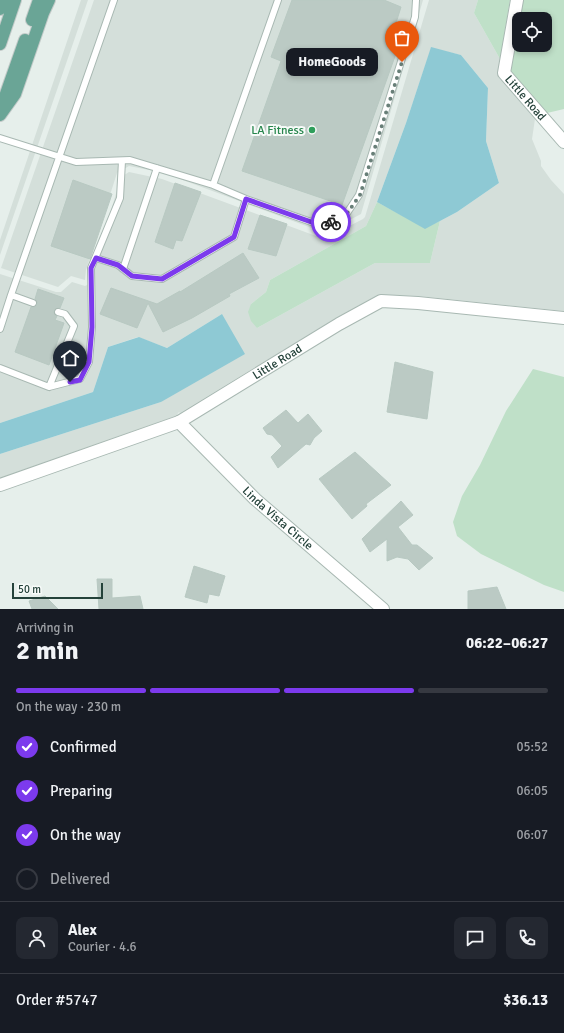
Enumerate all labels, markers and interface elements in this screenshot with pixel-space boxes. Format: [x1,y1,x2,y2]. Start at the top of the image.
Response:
map controls [512,12,552,52]
button: locate [512,12,552,52]
pin [385,21,419,62]
icon: bag [391,27,413,49]
callout: HomeGoods [286,48,378,76]
text: HomeGoods [298,54,366,70]
street label: Little Road [501,72,549,124]
place label: LA Fitness [251,123,304,138]
marker: LA Fitness [307,125,317,135]
courier [311,202,351,242]
icon: bike [320,211,342,233]
pin [53,341,87,382]
street label: Little Road [250,341,305,383]
icon: home [59,347,81,369]
street label: Linda Vista Circle [239,484,316,554]
scale bar [12,581,103,600]
text: 50 m [18,583,41,596]
text: Arriving in [16,620,74,636]
text: 06:22–06:27 [466,634,548,652]
text: 2 min [16,635,79,667]
text: On the way · 230 m [16,699,121,715]
icon: check [16,736,38,758]
text: Confirmed [50,738,117,756]
text: 05:52 [516,739,548,755]
icon: check [16,780,38,802]
text: Preparing [50,782,113,800]
text: 06:05 [516,783,548,799]
icon: check [16,824,38,846]
text: On the way [50,826,121,844]
text: 06:07 [516,827,548,843]
text: Delivered [50,870,110,888]
button: person [16,917,58,959]
button: chat [454,917,496,959]
button: phone [506,917,548,959]
text: Alex [68,921,97,939]
text: Courier · 4.6 [68,939,137,955]
text: Order #5747 [16,991,98,1009]
text: $36.13 [503,991,548,1009]

